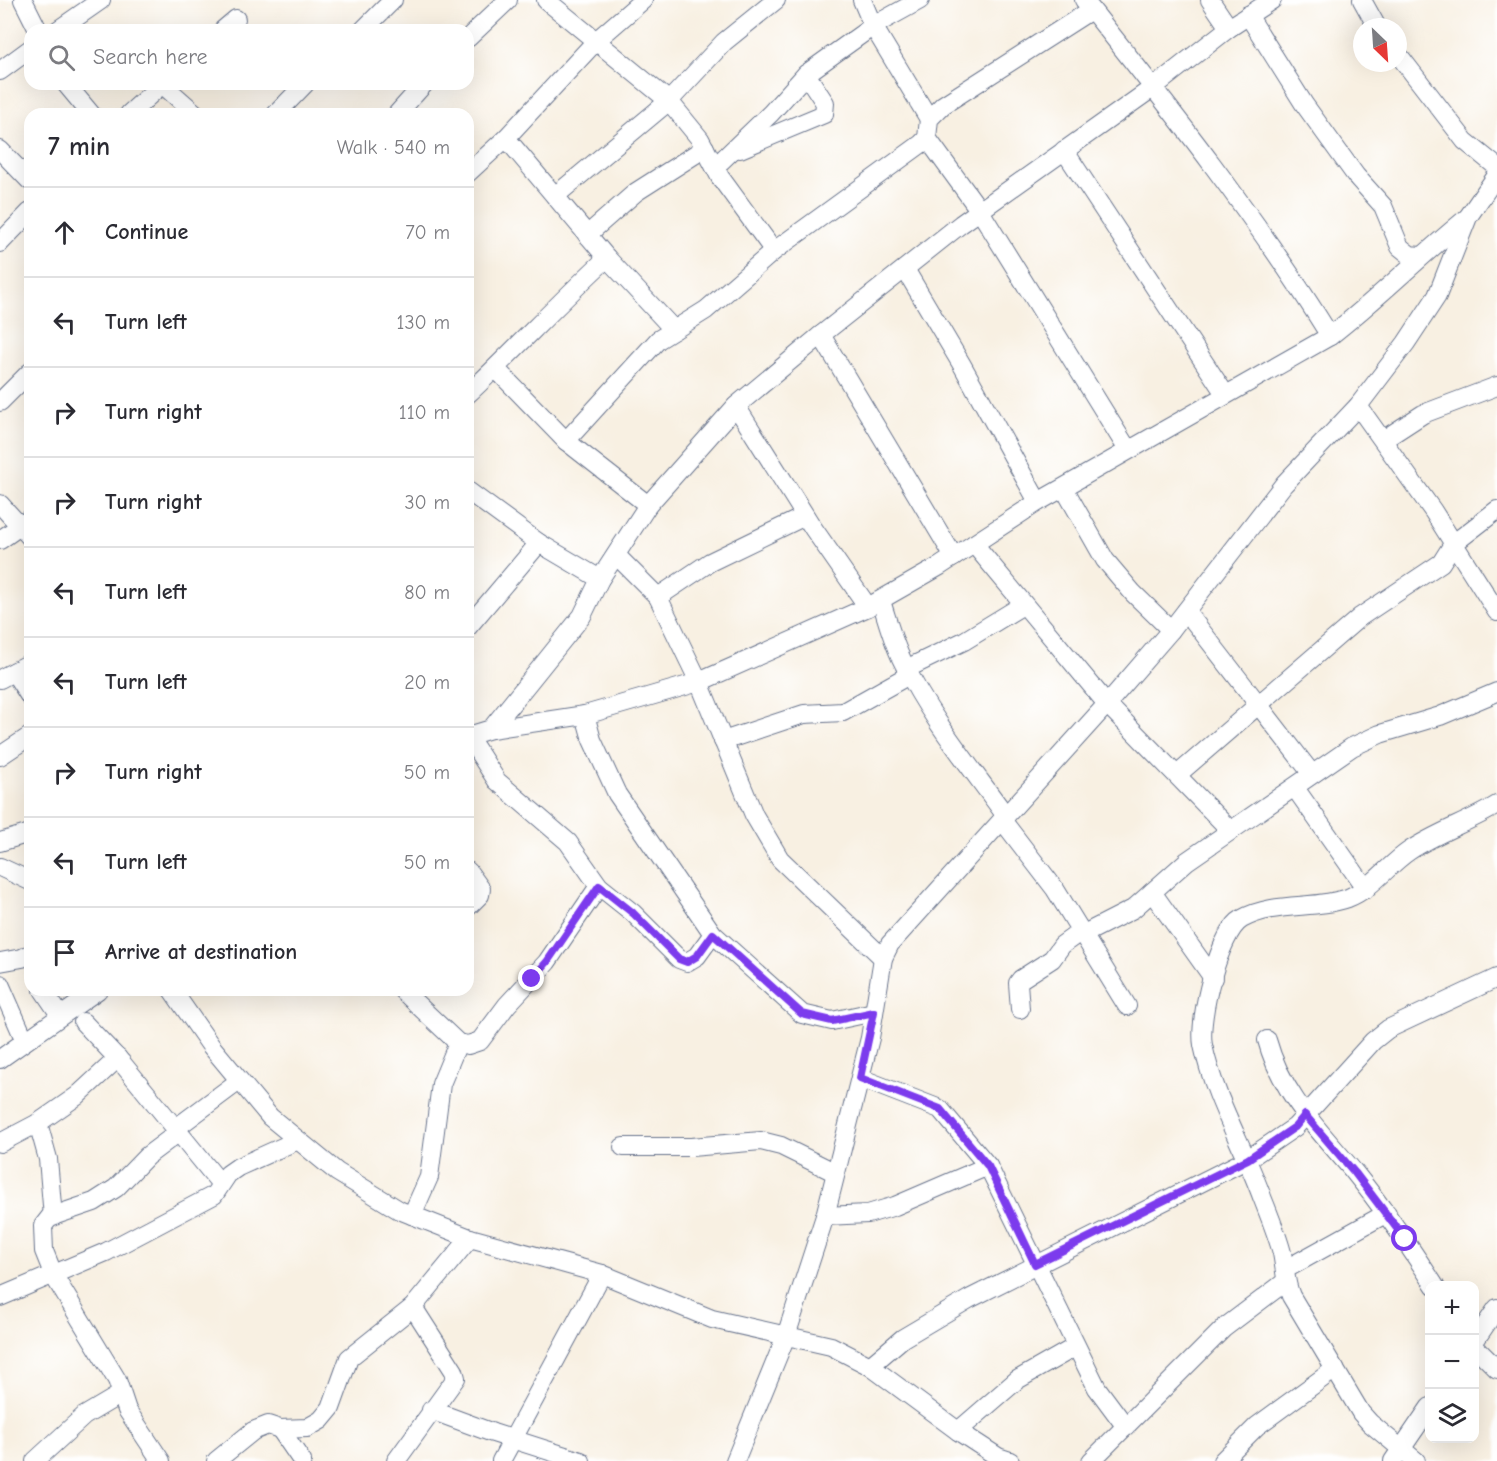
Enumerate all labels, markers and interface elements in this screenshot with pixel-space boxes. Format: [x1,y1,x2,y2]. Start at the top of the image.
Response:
north arrow [1353,18,1407,72]
search box [24,24,474,90]
icon: search [45,41,78,74]
text: Search here [93,44,208,70]
text: 7 min [48,132,110,162]
text: Walk · 540 m [337,136,450,159]
icon: ahead [48,216,81,249]
text: Continue [105,219,188,245]
text: 70 m [405,221,450,244]
icon: left [48,306,81,339]
text: Turn left [105,309,187,335]
text: 130 m [397,311,450,334]
icon: right [48,396,81,429]
text: Turn right [105,399,202,425]
text: 110 m [399,401,450,424]
icon: right [48,486,81,519]
text: Turn right [105,489,202,515]
text: 30 m [404,491,450,514]
icon: left [48,576,81,609]
text: Turn left [105,579,187,605]
text: 80 m [404,581,450,604]
icon: left [48,666,81,699]
text: Turn left [105,669,187,695]
text: 20 m [404,671,450,694]
icon: right [48,756,81,789]
text: Turn right [105,759,202,785]
text: 50 m [404,761,450,784]
icon: left [48,846,81,879]
text: Turn left [105,849,187,875]
text: 50 m [404,851,450,874]
icon: arrive [48,936,81,969]
text: Arrive at destination [105,939,297,965]
route end [518,965,544,991]
route start [1391,1225,1417,1251]
map controls [1425,1281,1479,1443]
button: + [1425,1281,1479,1335]
button: − [1425,1335,1479,1389]
button: layers [1425,1389,1479,1443]

